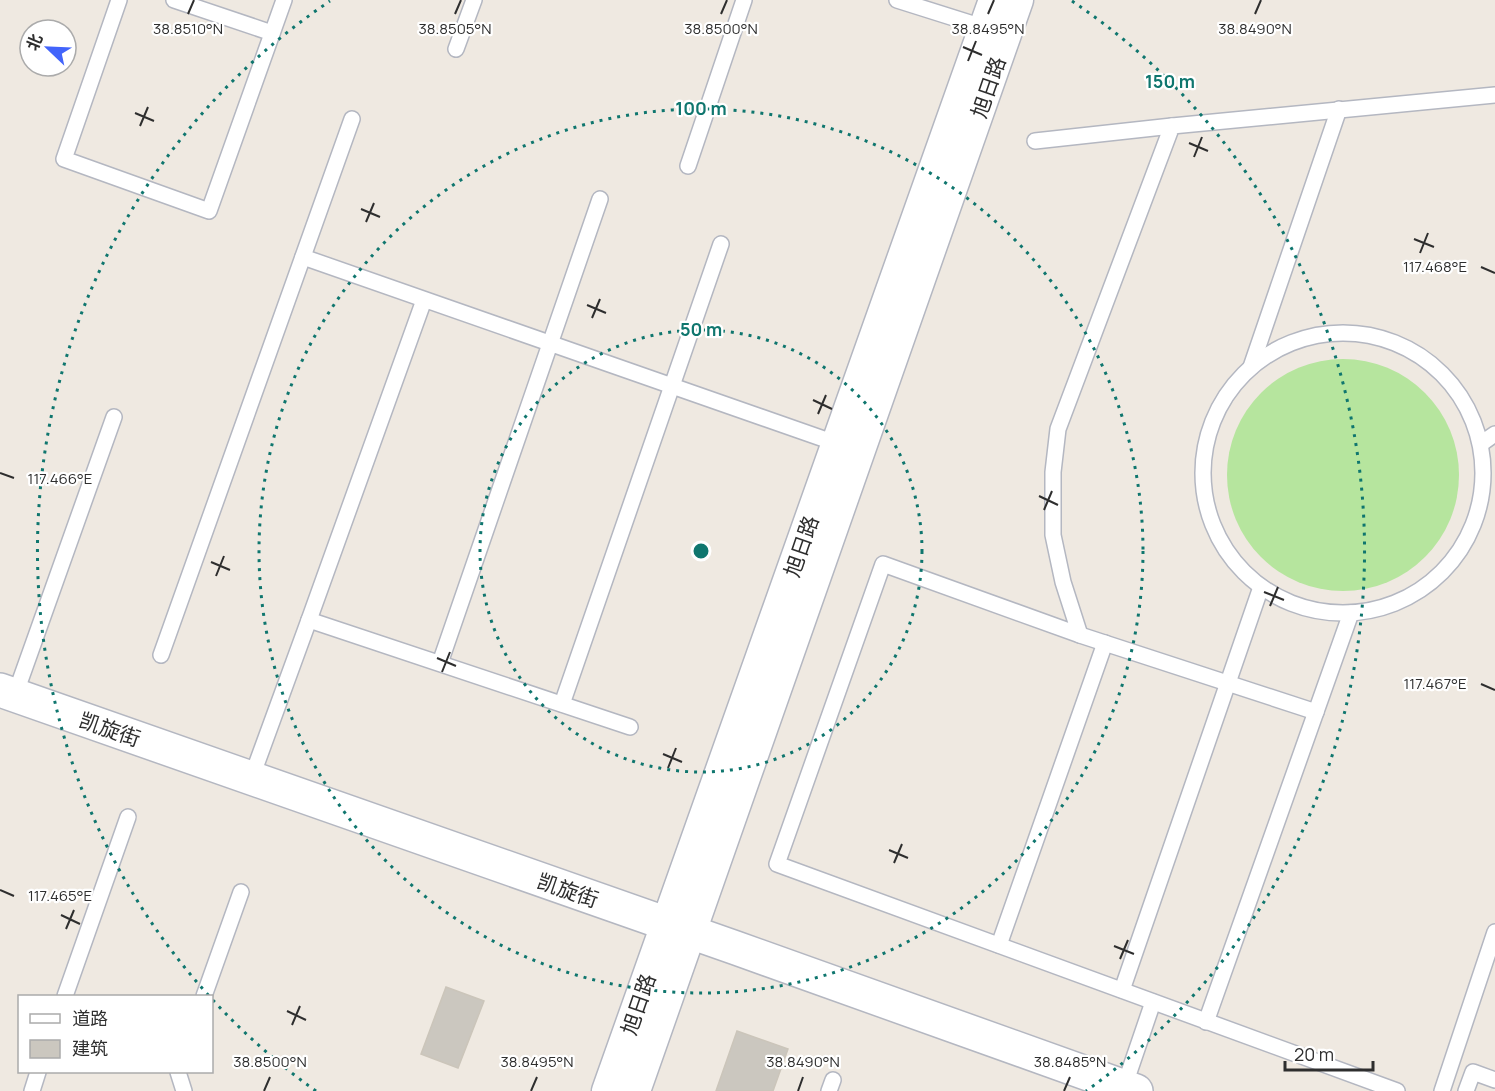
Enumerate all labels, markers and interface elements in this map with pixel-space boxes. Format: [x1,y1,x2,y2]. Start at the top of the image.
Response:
north arrow [18,18,78,78]
text: 38.8510°N [153,18,223,39]
text: 38.8505°N [418,18,492,39]
text: 38.8500°N [684,18,758,39]
text: 38.8495°N [951,18,1025,39]
text: 38.8490°N [1218,18,1292,39]
text: 北 [21,30,47,54]
street label: 旭日路 [965,53,1011,121]
text: 150 m [1145,69,1195,93]
text: 100 m [675,96,727,120]
text: 117.468°E [1403,256,1467,277]
text: 50 m [680,317,722,341]
text: 117.466°E [28,468,92,489]
street label: 旭日路 [778,512,824,580]
centre of rings [691,541,711,561]
text: 117.467°E [1403,673,1467,694]
street label: 凯旋街 [76,706,144,752]
street label: 凯旋街 [534,867,602,913]
text: 117.465°E [28,885,92,906]
street label: 旭日路 [615,970,661,1038]
legend [18,995,213,1073]
text: 道路 [72,1006,108,1030]
scale bar [1285,1034,1374,1072]
text: 建筑 [72,1036,108,1060]
text: 20 m [1294,1042,1334,1066]
text: 38.8500°N [233,1051,307,1072]
text: 38.8495°N [500,1051,574,1072]
text: 38.8490°N [766,1051,840,1072]
text: 38.8485°N [1034,1051,1106,1072]

